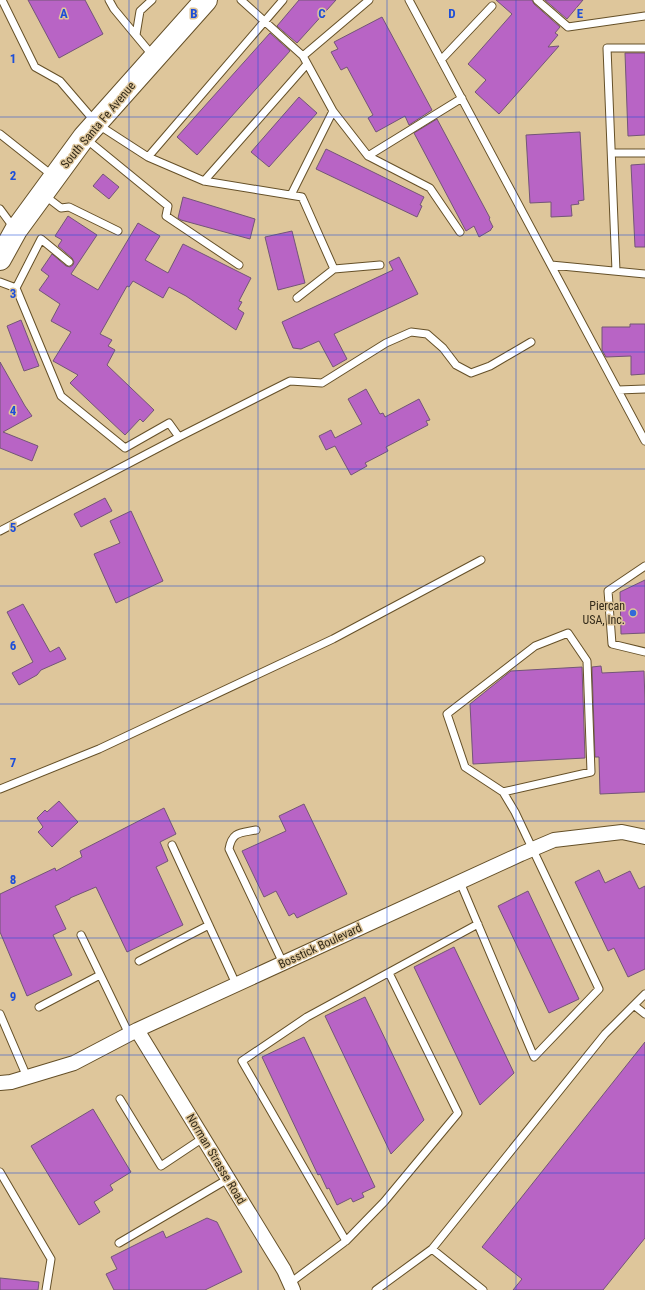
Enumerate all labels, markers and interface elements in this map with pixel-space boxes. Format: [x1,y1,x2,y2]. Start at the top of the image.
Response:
text: A [60,6,68,21]
text: B [190,6,198,21]
text: C [318,6,326,21]
text: D [448,6,456,21]
text: E [577,6,584,21]
text: 1 [10,51,16,66]
street label: South Santa Fe Avenue [58,79,138,171]
text: 2 [10,168,17,183]
text: 3 [10,286,16,301]
text: 4 [10,403,17,418]
text: 5 [10,520,17,535]
place label: Piercan USA, Inc. [582,599,625,627]
marker: Piercan USA, Inc. [628,608,638,618]
text: 6 [10,638,17,653]
text: 7 [10,755,17,770]
text: 8 [10,872,16,887]
street label: Bosstick Boulevard [276,921,364,971]
text: 9 [10,989,16,1004]
street label: Norman Strasse Road [184,1111,249,1207]

